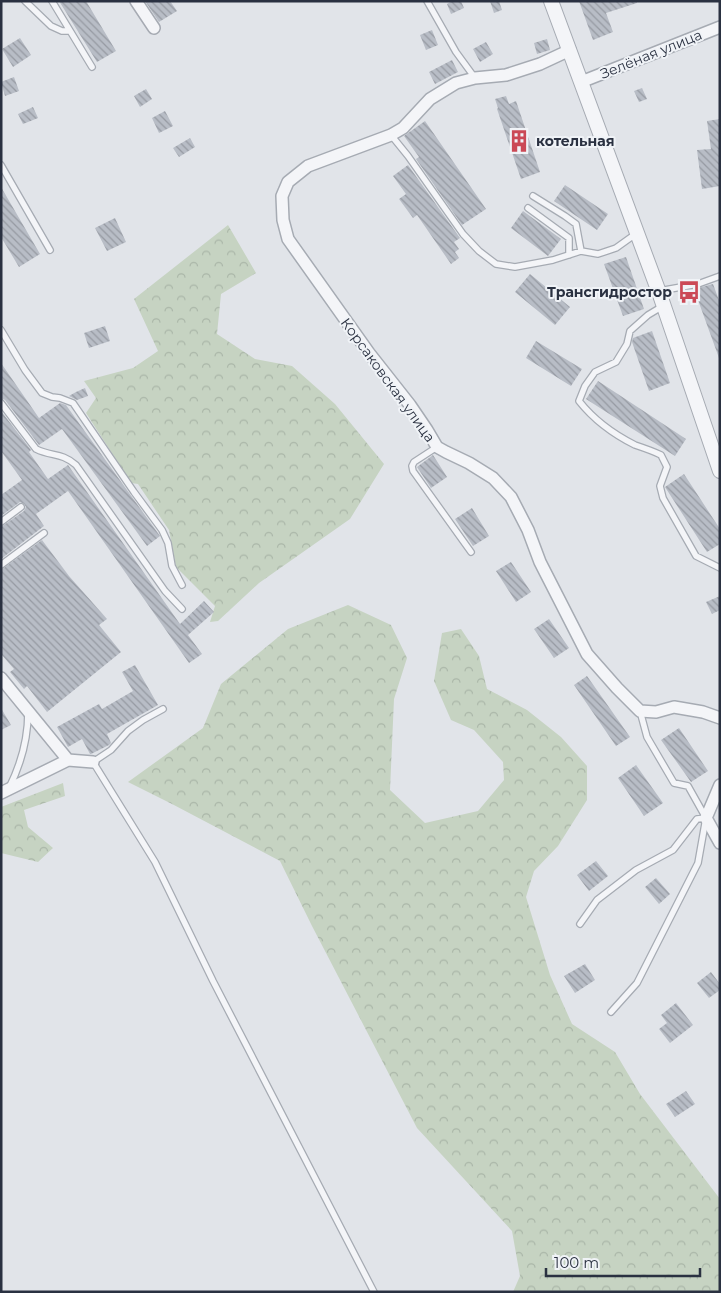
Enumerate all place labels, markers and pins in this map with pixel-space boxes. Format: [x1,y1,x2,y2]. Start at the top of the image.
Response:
building icon: котельная [506,128,532,154]
place label: котельная [536,132,615,150]
bus stop icon: Трансгидростор [676,279,702,305]
place label: Трансгидростор [547,283,672,301]

